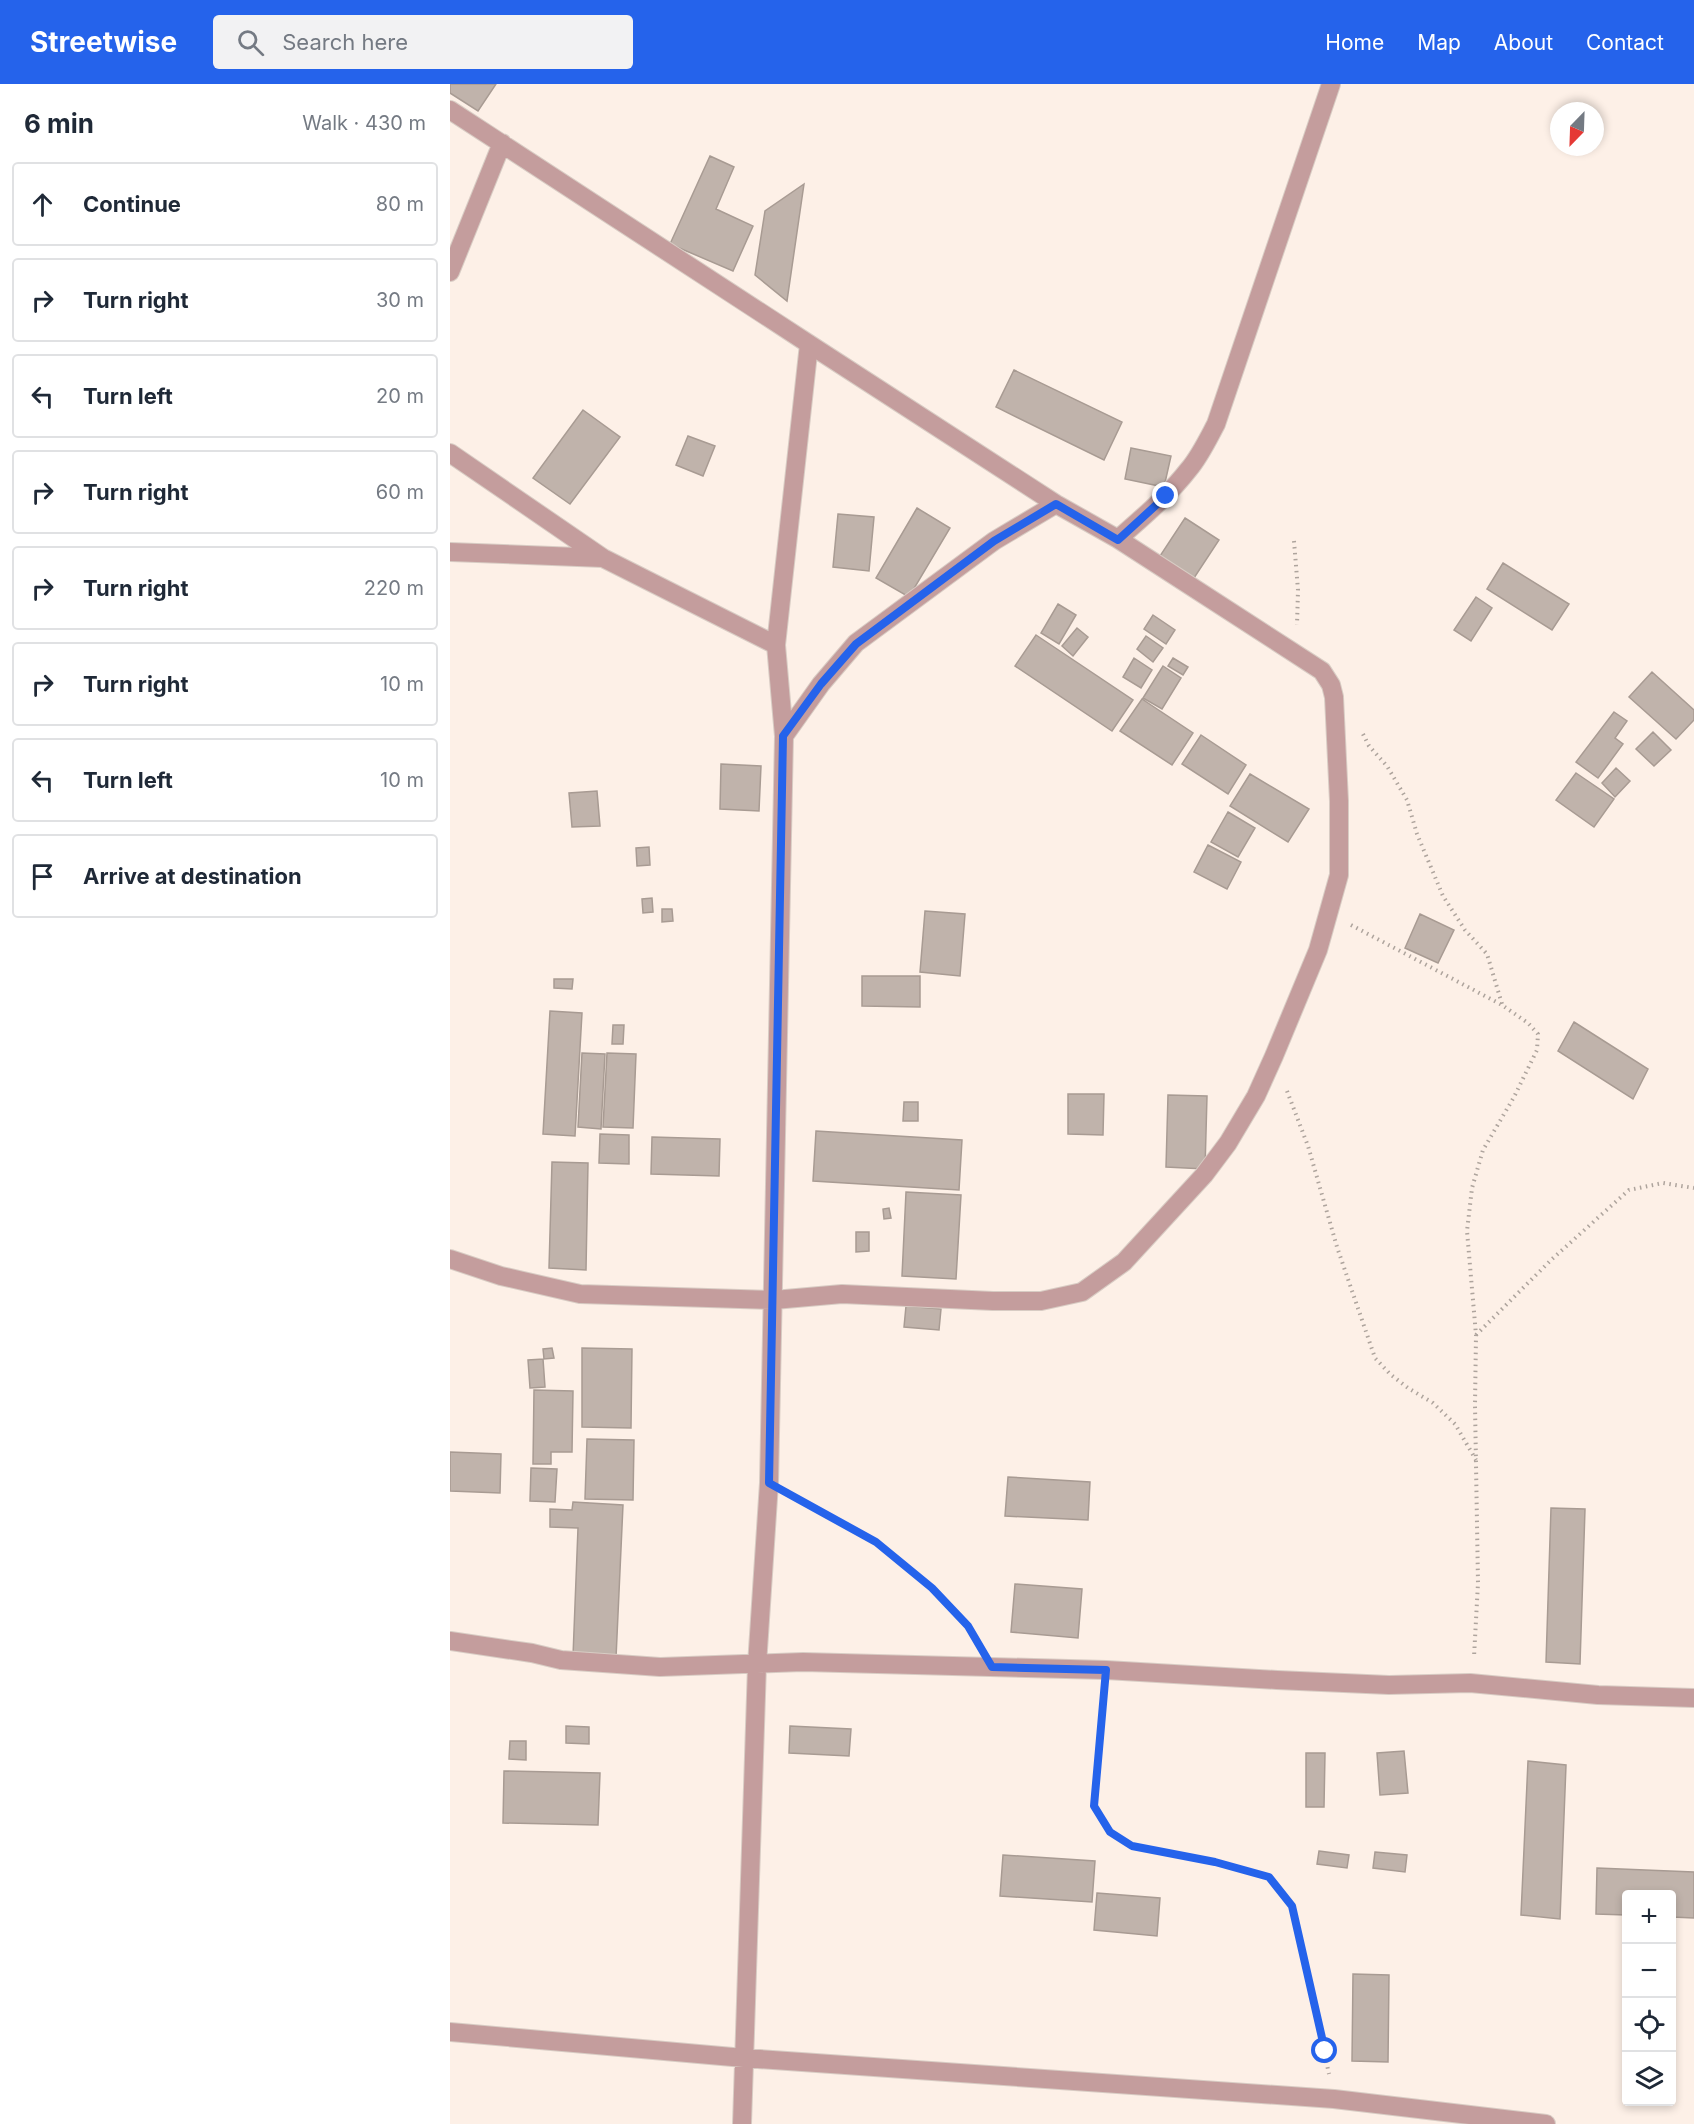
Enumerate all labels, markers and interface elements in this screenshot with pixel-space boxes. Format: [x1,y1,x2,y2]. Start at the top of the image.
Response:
search box [213,15,633,69]
text: Streetwise [30,25,177,59]
icon: search [234,26,267,59]
text: Search here [282,29,408,55]
text: Home [1325,30,1384,55]
text: Map [1417,30,1461,55]
text: About [1494,30,1553,55]
text: Contact [1586,30,1664,55]
north arrow [1550,102,1604,156]
text: 6 min [24,108,94,139]
text: Walk · 430 m [302,111,426,135]
icon: ahead [26,188,59,221]
text: Continue [83,191,181,217]
text: 80 m [376,192,424,216]
icon: right [26,284,59,317]
text: Turn right [83,287,189,313]
text: 30 m [376,288,424,312]
icon: left [26,380,59,413]
text: Turn left [83,383,173,409]
text: 20 m [376,384,424,408]
icon: right [26,476,59,509]
text: Turn right [83,479,189,505]
text: 60 m [376,480,424,504]
route end [1152,482,1178,508]
icon: right [26,572,59,605]
text: Turn right [83,575,189,601]
text: 220 m [364,576,424,600]
icon: right [26,668,59,701]
text: Turn right [83,671,189,697]
text: 10 m [380,672,424,696]
icon: left [26,764,59,797]
text: Turn left [83,767,173,793]
text: 10 m [380,768,424,792]
icon: arrive [26,860,59,893]
text: Arrive at destination [83,863,302,889]
map controls [1622,1890,1676,2106]
button: + [1622,1890,1676,1944]
button: − [1622,1944,1676,1998]
button: locate [1622,1998,1676,2052]
route start [1311,2037,1337,2063]
button: layers [1622,2052,1676,2106]

